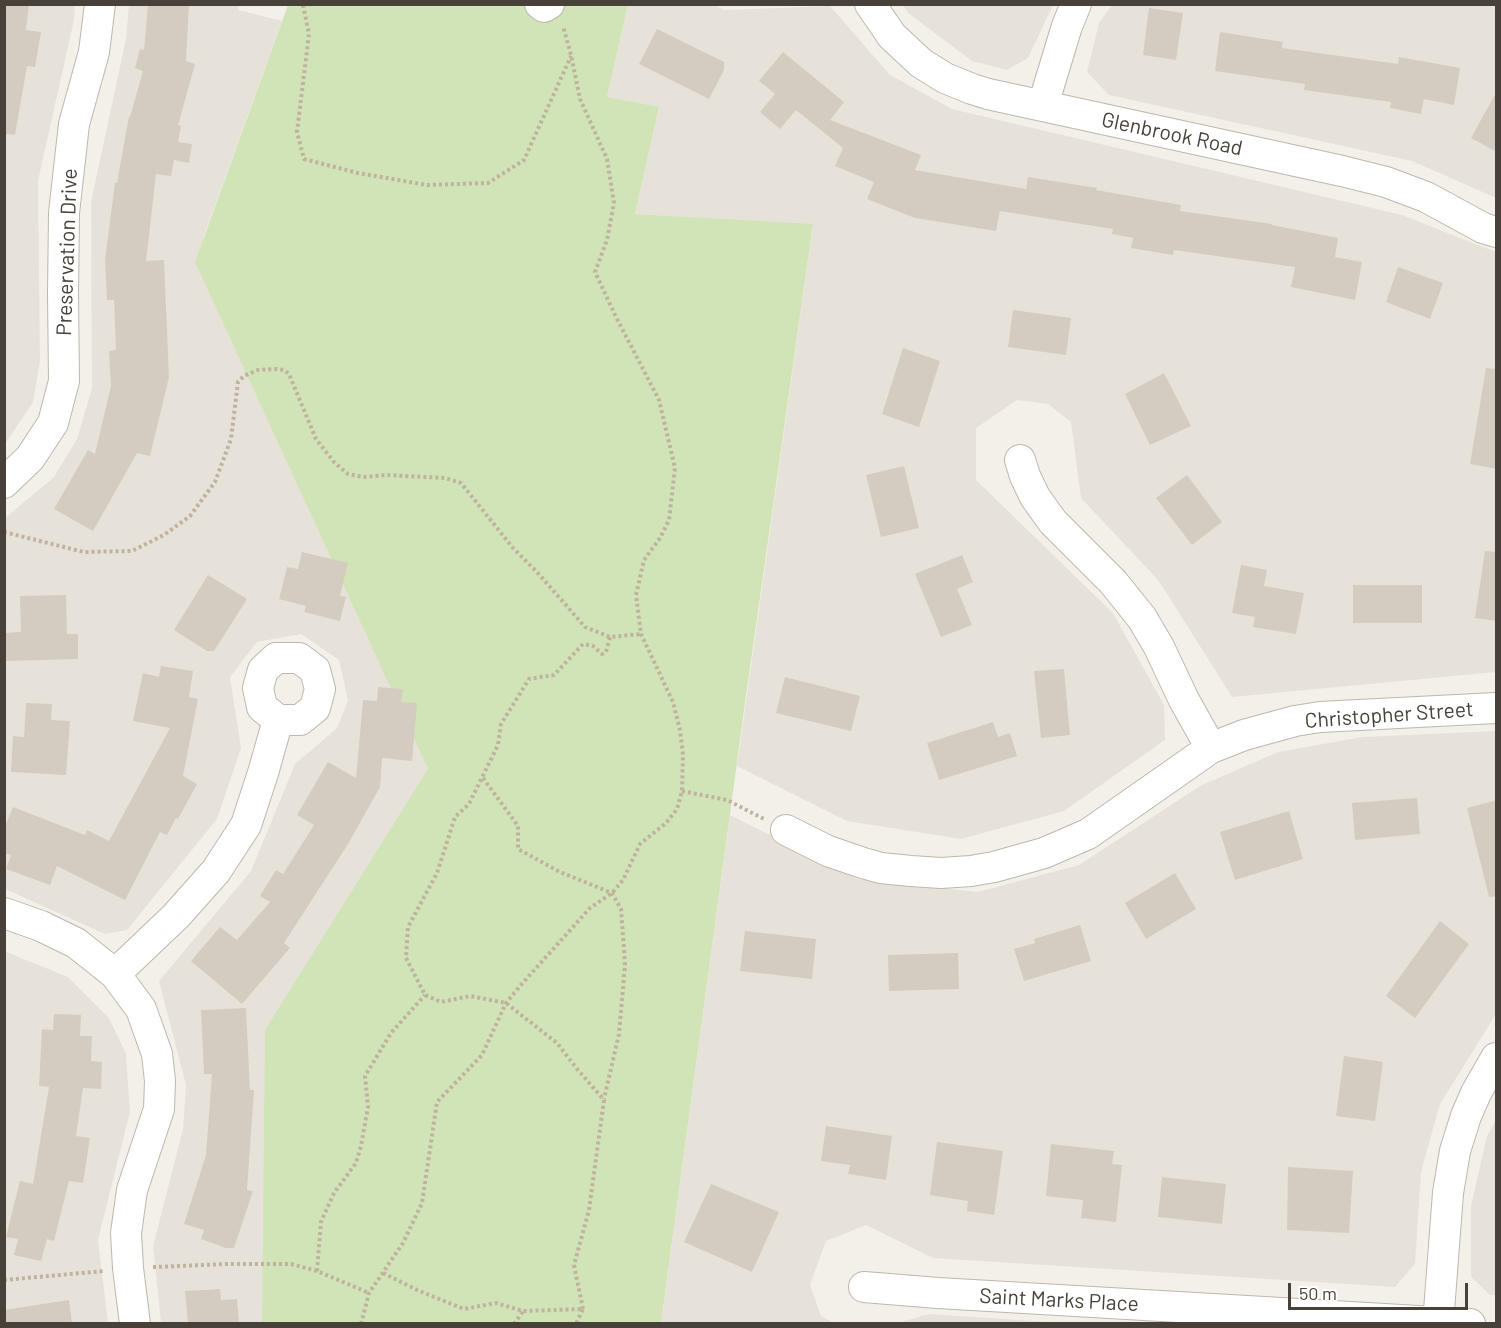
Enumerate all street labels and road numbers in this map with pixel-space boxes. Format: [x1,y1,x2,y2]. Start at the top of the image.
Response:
street label: Glenbrook Road [1099,107,1245,161]
street label: Preservation Drive [51,168,83,336]
street label: Christopher Street [1304,697,1474,733]
street label: Saint Marks Place [979,1283,1139,1317]

